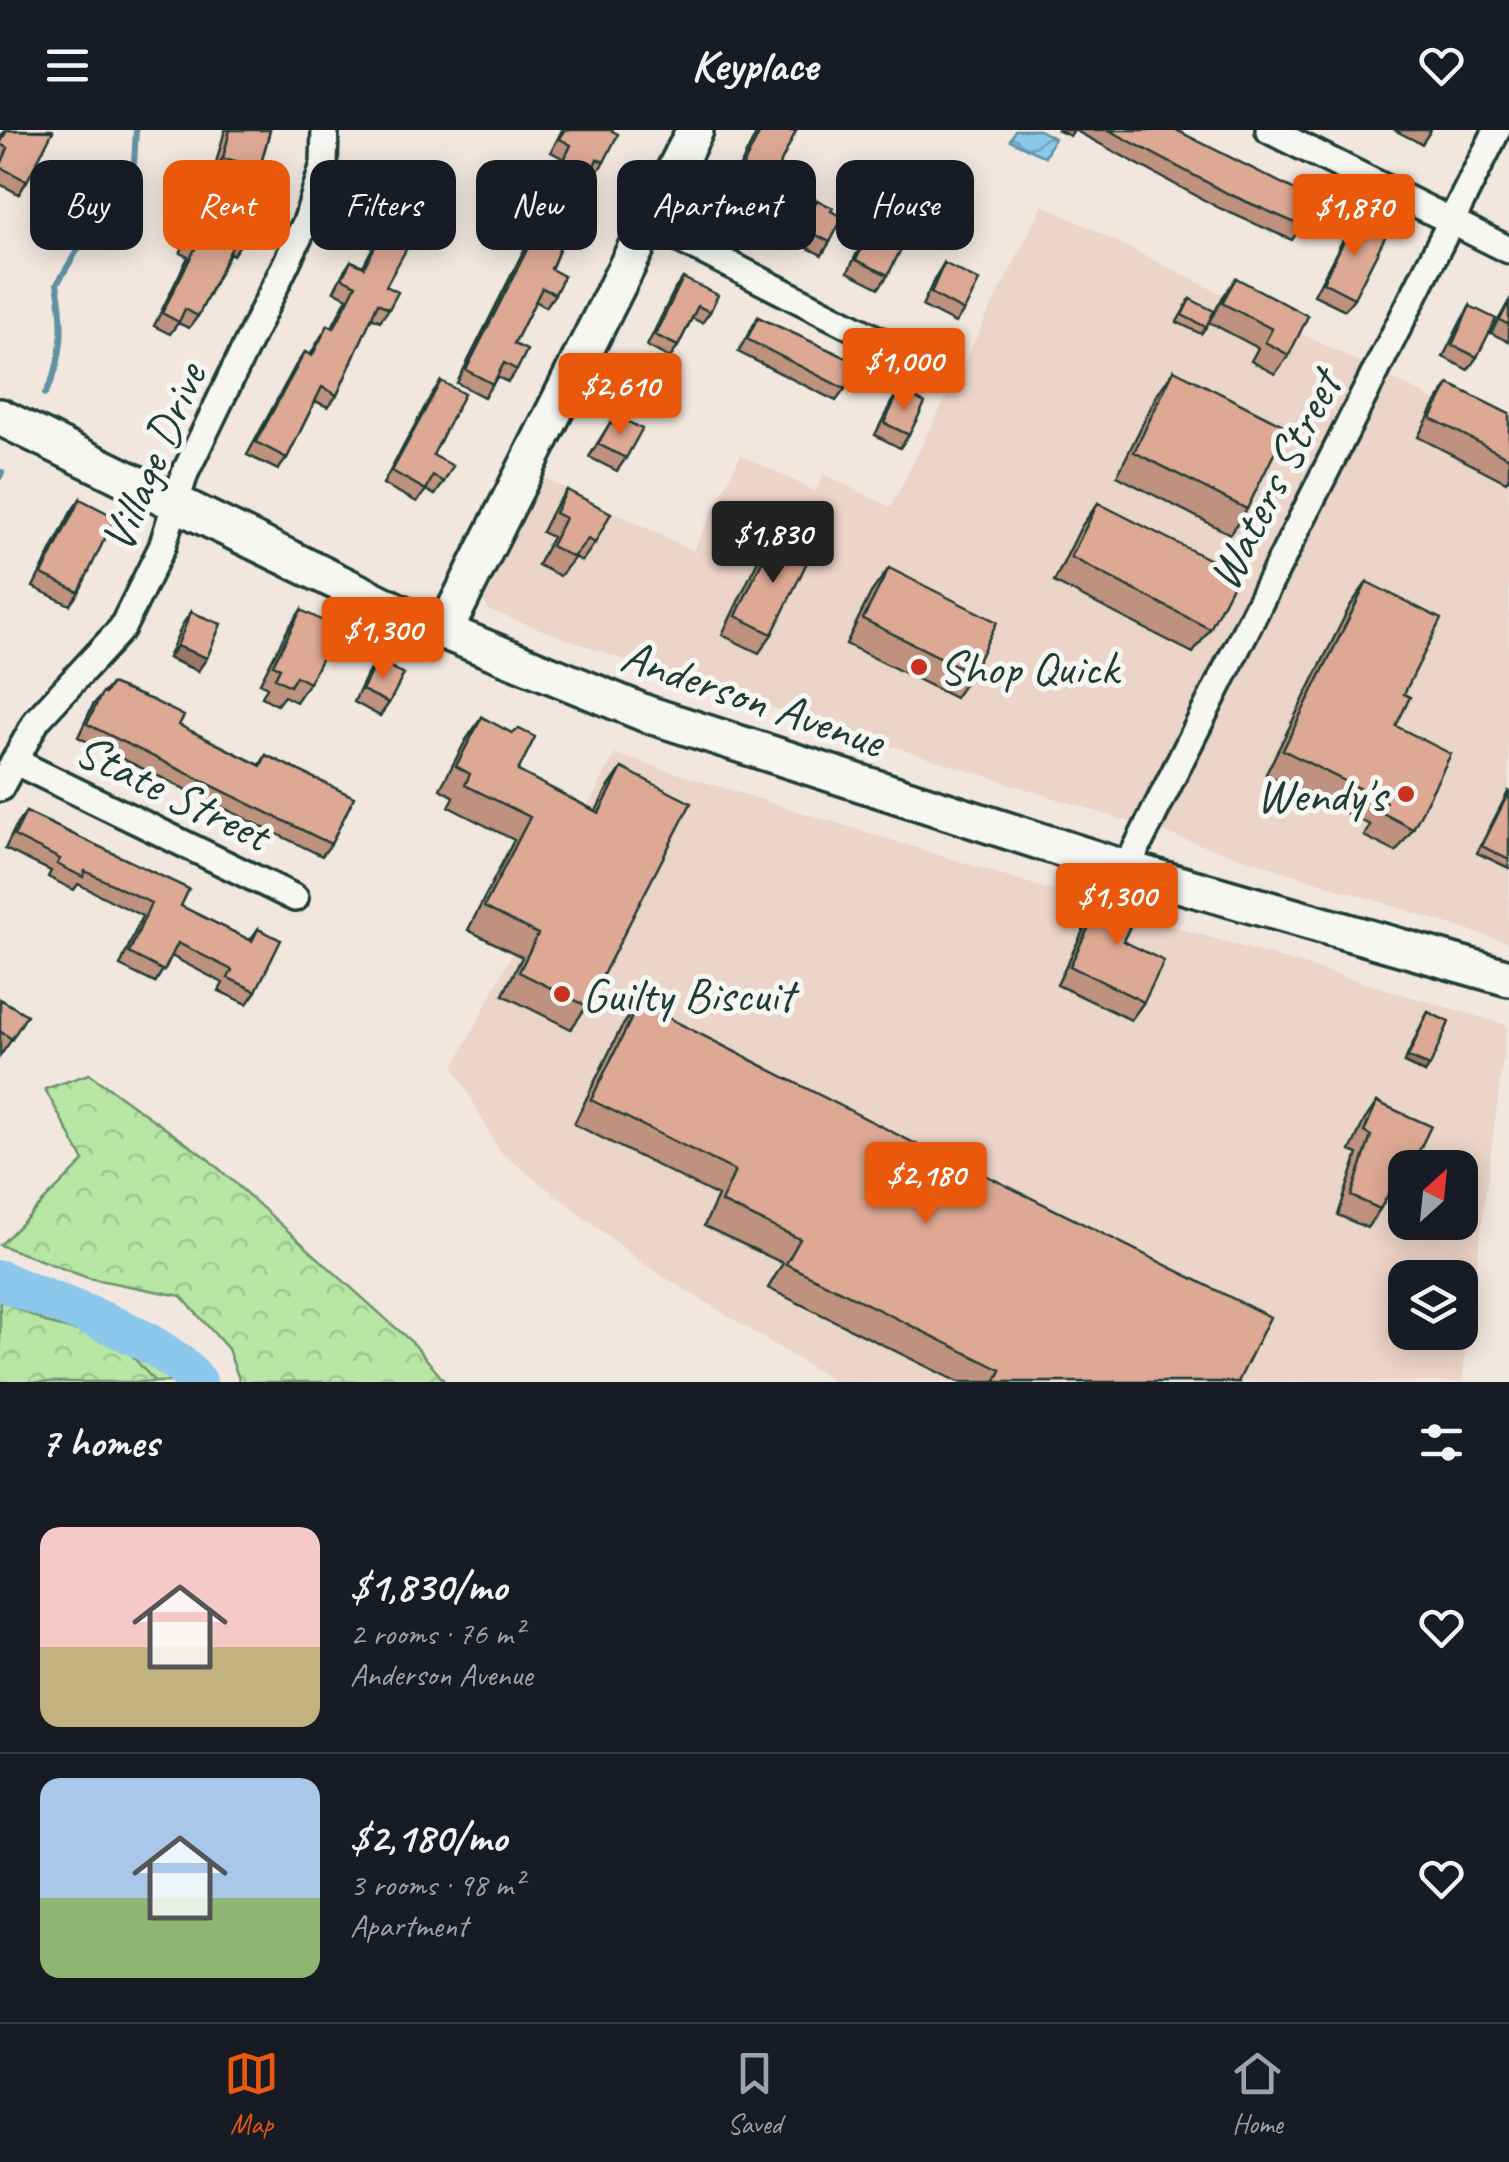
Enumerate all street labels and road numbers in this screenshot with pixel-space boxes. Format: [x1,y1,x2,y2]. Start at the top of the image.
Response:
street label: Village Drive [87,351,221,560]
street label: Waters Street [1193,356,1357,600]
street label: Anderson Avenue [614,625,895,772]
street label: State Street [66,719,283,866]

